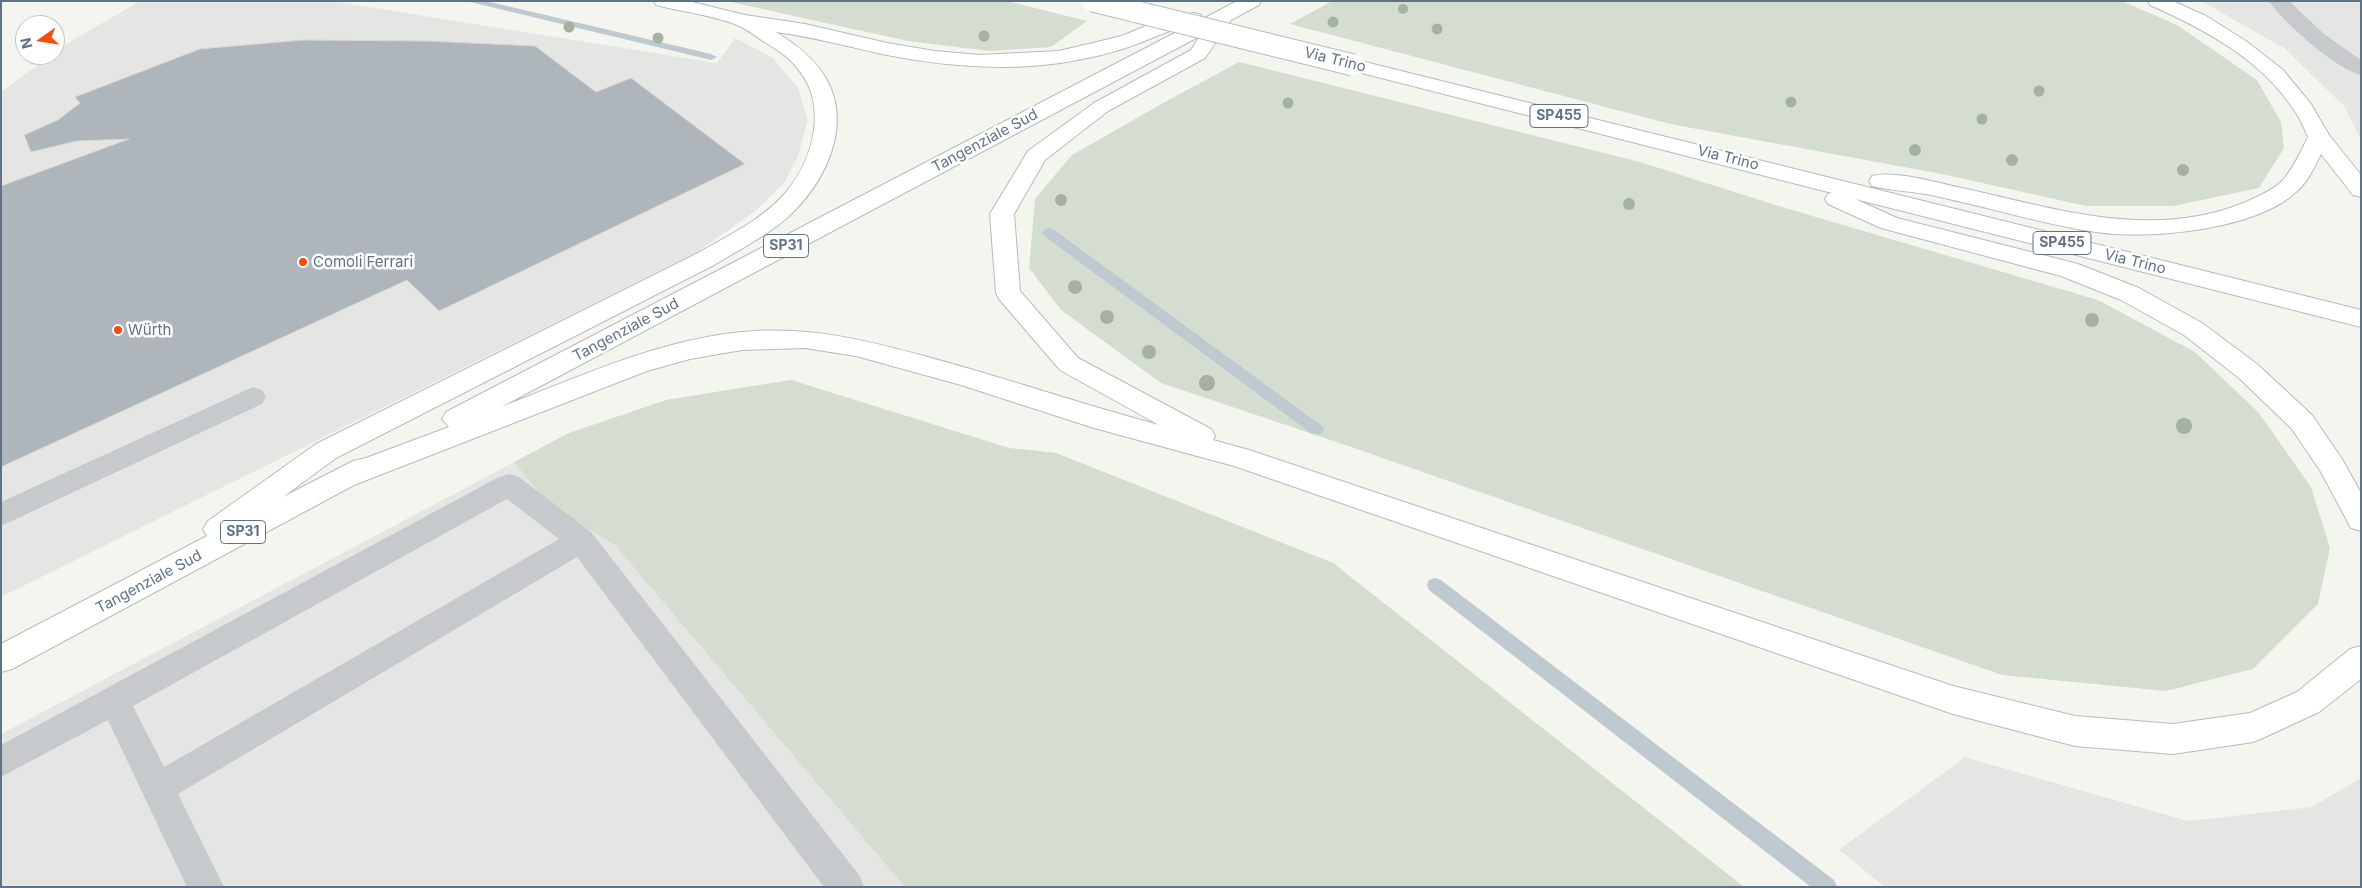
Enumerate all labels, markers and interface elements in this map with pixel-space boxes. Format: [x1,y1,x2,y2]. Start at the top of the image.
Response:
north arrow [15,15,65,65]
text: N [16,36,35,50]
street label: Via Trino [1302,44,1368,76]
road number: SP455 [1530,104,1588,128]
street label: Tangenziale Sud [929,106,1041,176]
street label: Via Trino [1695,142,1761,174]
road number: SP455 [2033,232,2091,254]
road number: SP31 [764,235,808,258]
street label: Via Trino [2102,246,2168,278]
place label: Comoli Ferrari [313,253,413,271]
marker: Comoli Ferrari [297,256,309,268]
street label: Tangenziale Sud [570,295,682,365]
place label: Würth [128,321,171,339]
marker: Würth [112,324,124,336]
road number: SP31 [220,520,266,544]
street label: Tangenziale Sud [93,547,205,617]

